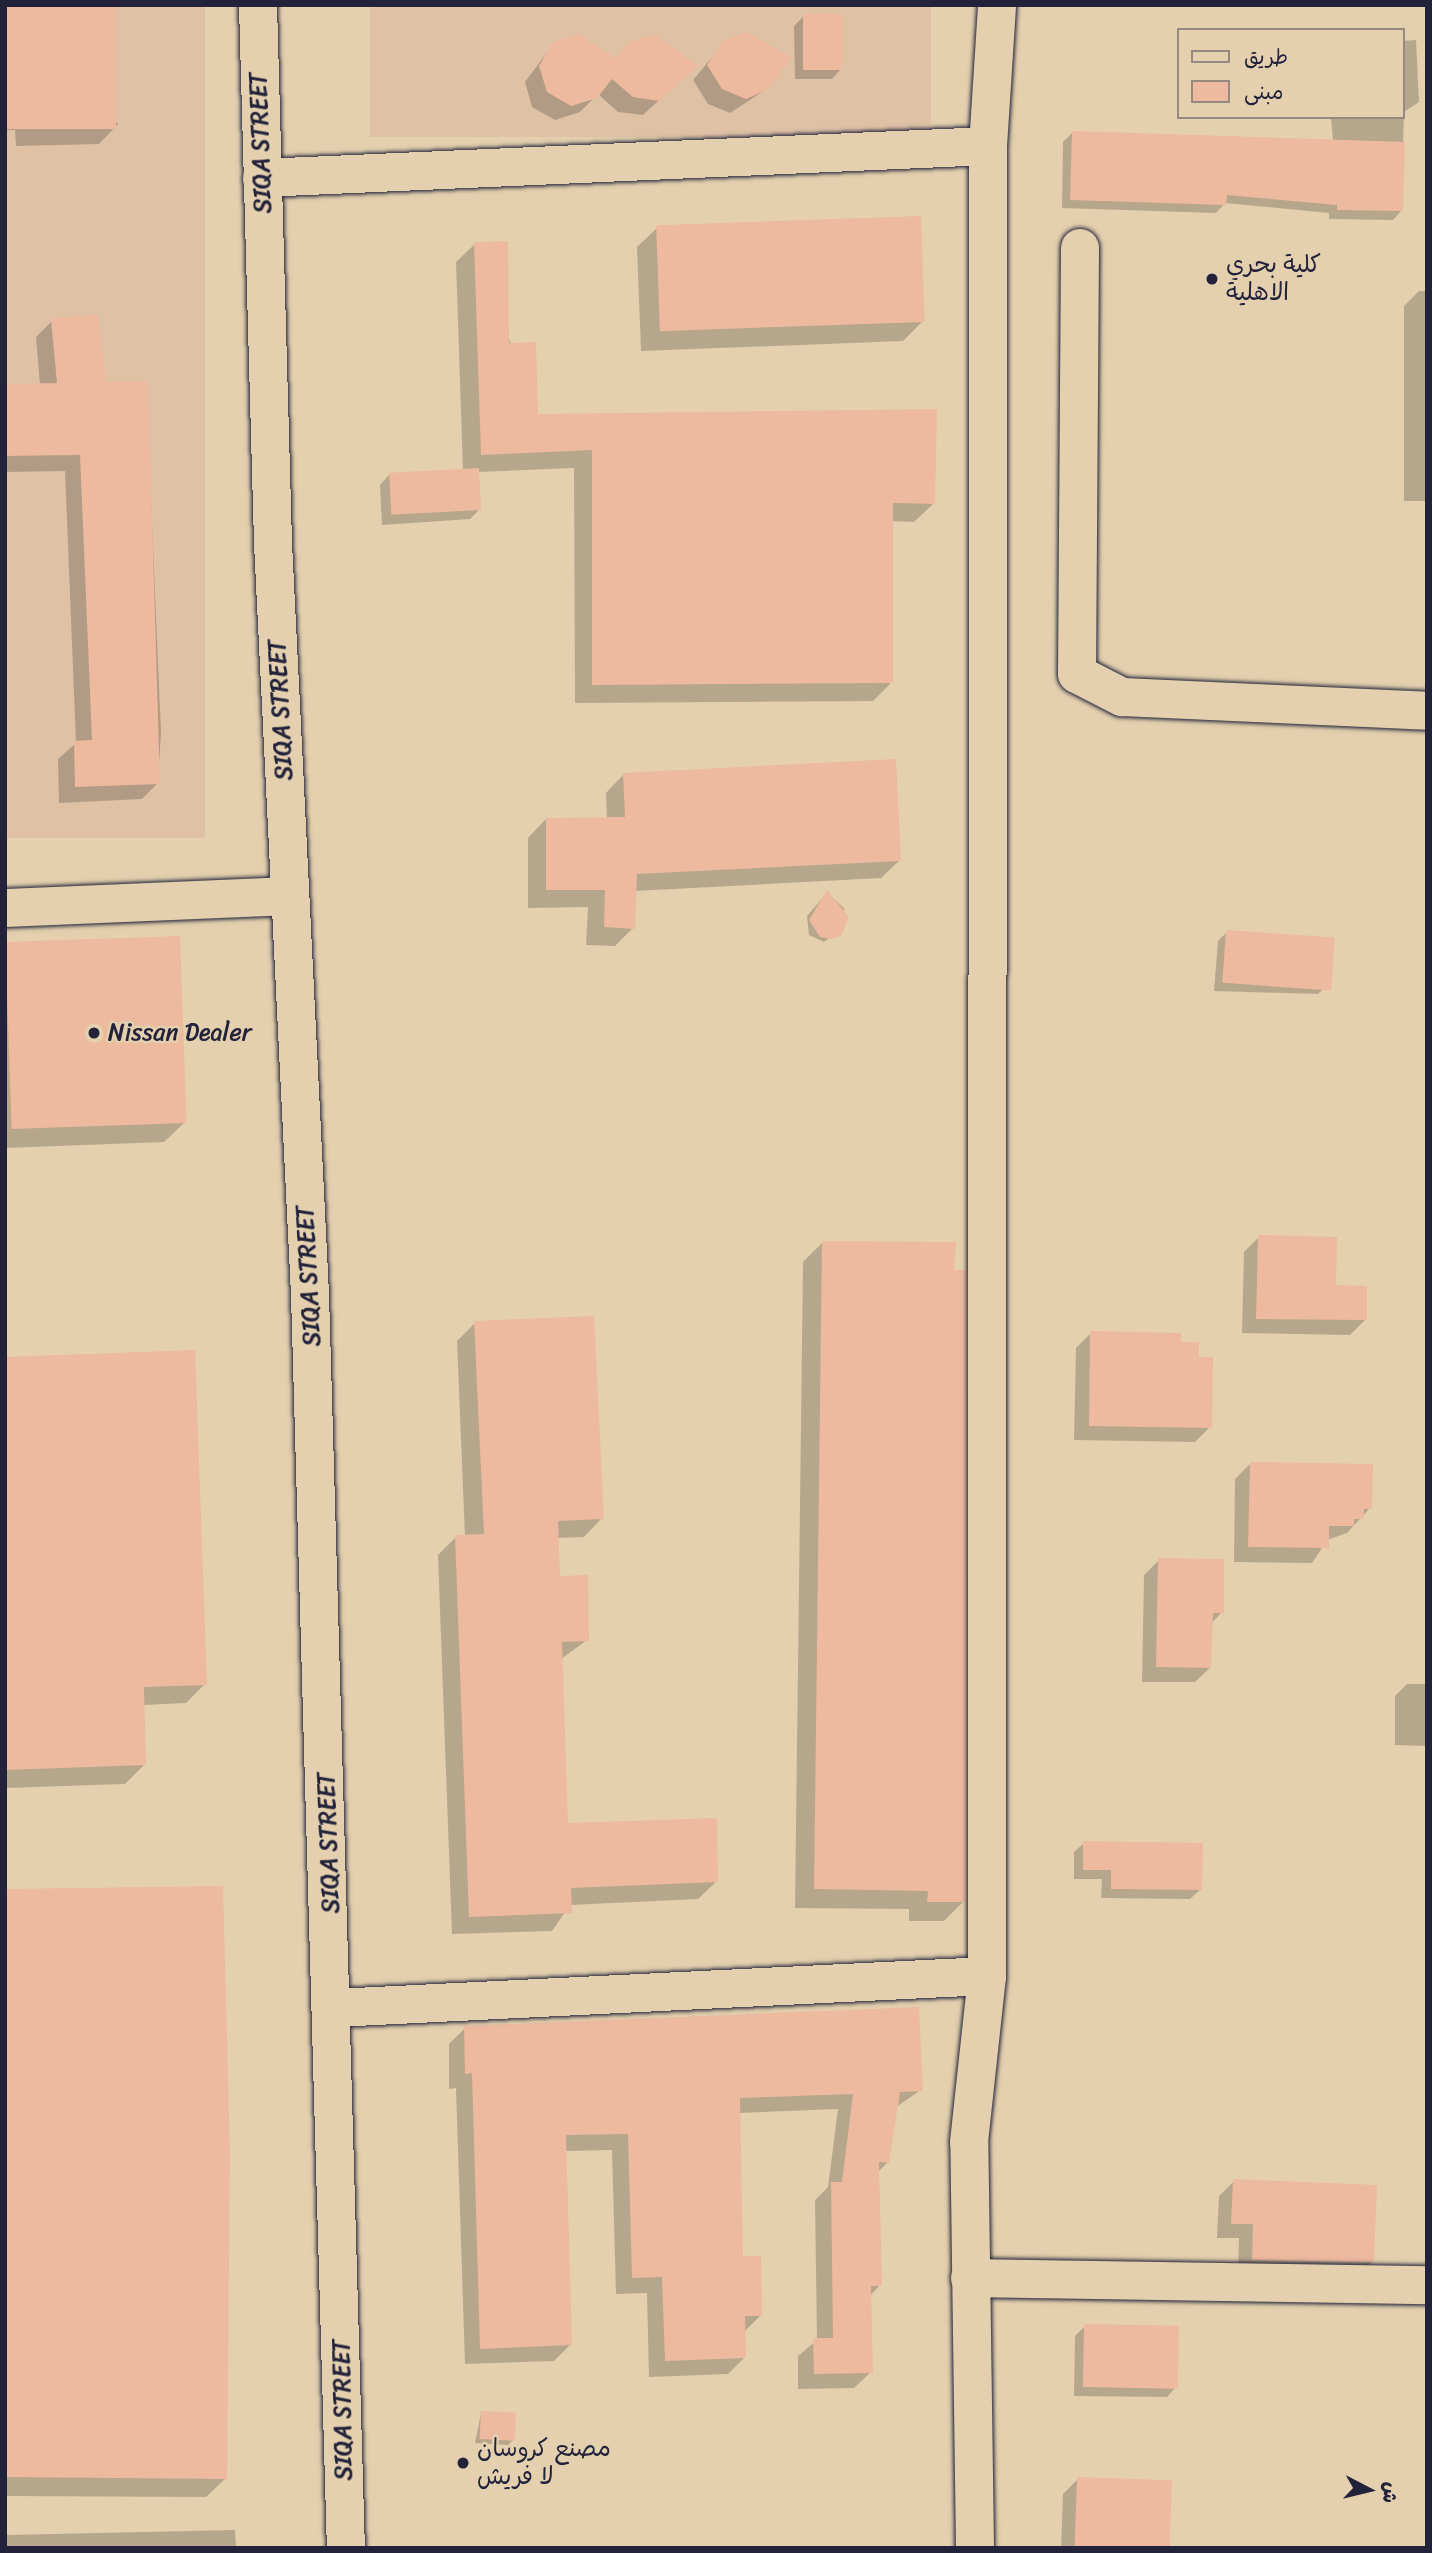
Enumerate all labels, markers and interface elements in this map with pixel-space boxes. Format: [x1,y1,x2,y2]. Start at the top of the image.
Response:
legend [1176,28,1404,119]
text: طريق [1244,38,1288,76]
street label: SIQA STREET [244,71,278,215]
text: مبنى [1244,73,1283,111]
place label: كلية بحري الاهلية [1226,251,1321,307]
marker: كلية بحري الاهلية [1204,271,1220,287]
street label: SIQA STREET [263,637,299,783]
place label: Nissan Dealer [108,1019,252,1047]
marker: Nissan Dealer [86,1025,102,1041]
street label: SIQA STREET [291,1203,327,1349]
street label: SIQA STREET [312,1771,346,1915]
street label: SIQA STREET [327,2338,359,2482]
place label: مصنع كروسان لا فريش [477,2435,611,2491]
marker: مصنع كروسان لا فريش [455,2455,471,2471]
north arrow [1334,2455,1404,2525]
text: ش [1373,2480,1408,2505]

